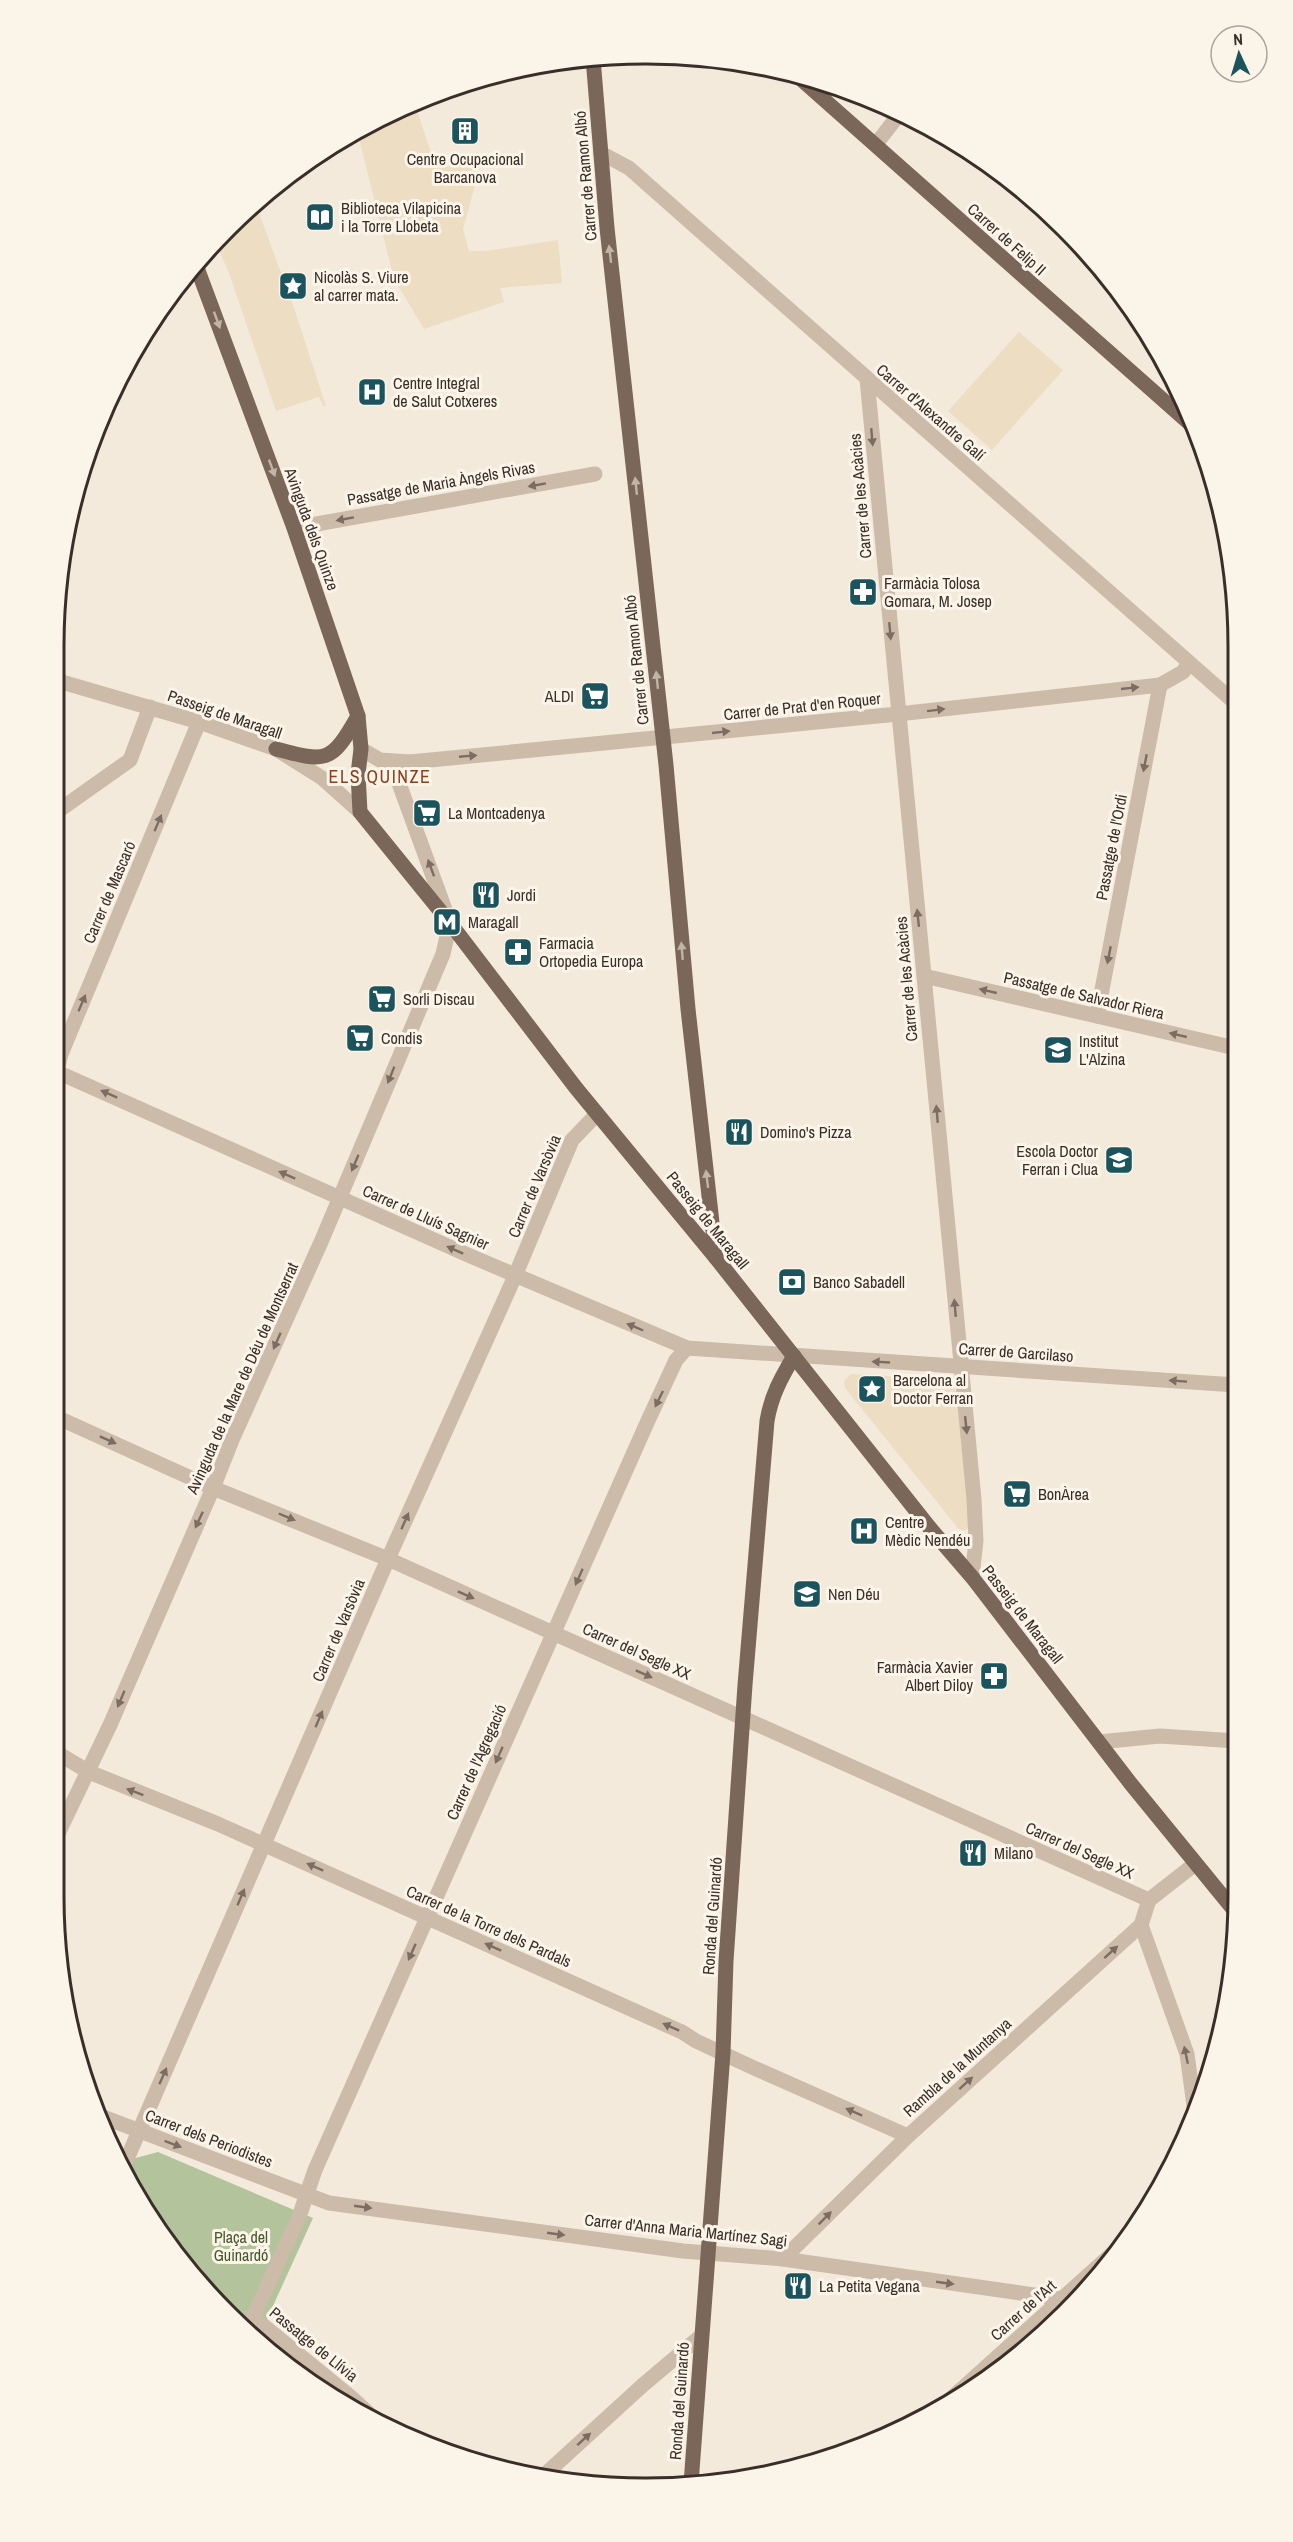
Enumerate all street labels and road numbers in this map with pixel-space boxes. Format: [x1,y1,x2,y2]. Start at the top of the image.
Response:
street label: Carrer de Ramon Albó [568,110,602,242]
street label: Carrer de Felip II [963,198,1051,280]
street label: Carrer d'Alexandre Galí [872,359,990,466]
street label: Carrer de les Acàcies [844,433,876,559]
street label: Passatge de Maria Àngels Rivas [345,456,537,510]
street label: Avinguda dels Quinze [279,464,344,593]
street label: Carrer de Ramon Albó [618,594,654,726]
street label: Passeig de Maragall [165,684,285,744]
street label: Carrer de Prat d'en Roquer [722,687,882,725]
street label: Passatge de l'Ordi [1090,792,1132,902]
street label: Carrer de Mascaró [78,837,140,947]
street label: Carrer de les Acàcies [890,916,922,1042]
street label: Passatge de Salvador Riera [1002,966,1167,1024]
street label: Carrer de Varsòvia [502,1130,566,1241]
street label: Passeig de Maragall [662,1167,754,1273]
street label: Carrer de Lluís Sagnier [359,1179,493,1255]
street label: Avinguda de la Mare de Déu de Montserrat [180,1258,303,1498]
street label: Carrer de Garcilaso [958,1337,1074,1367]
street label: Passeig de Maragall [978,1560,1069,1668]
street label: Carrer de Varsòvia [306,1574,370,1685]
street label: Carrer del Segle XX [579,1617,695,1685]
street label: Carrer de l'Agregació [441,1701,511,1823]
street label: Carrer del Segle XX [1022,1816,1138,1884]
street label: Ronda del Guinardó [697,1856,727,1976]
street label: Carrer de la Torre dels Pardals [403,1880,575,1972]
street label: Rambla de la Muntanya [898,2012,1016,2122]
street label: Carrer dels Periodistes [142,2104,276,2172]
street label: Carrer d'Anna Maria Martínez Sagi [584,2208,788,2252]
street label: Carrer de l'Art [985,2274,1061,2345]
street label: Passatge de Llívia [265,2301,363,2387]
street label: Ronda del Guinardó [664,2341,694,2461]

